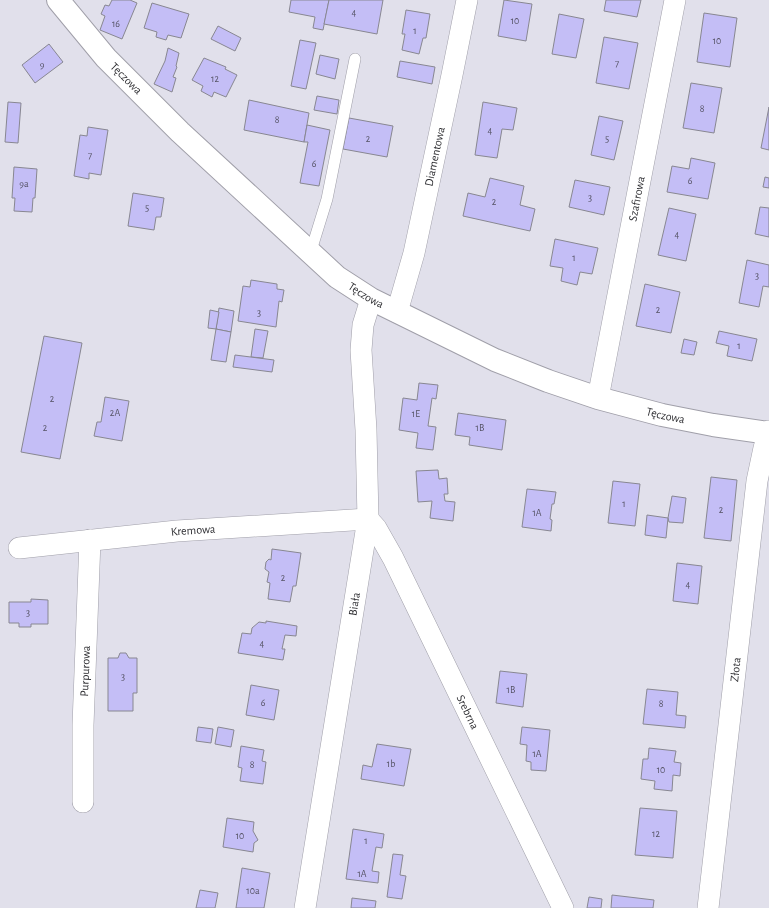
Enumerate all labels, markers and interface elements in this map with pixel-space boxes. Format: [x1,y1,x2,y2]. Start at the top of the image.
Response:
house number: 4 [352,8,357,18]
house number: 10 [511,16,519,26]
house number: 16 [112,19,120,29]
house number: 1 [413,26,417,36]
house number: 10 [713,36,721,46]
house number: 7 [615,59,619,69]
house number: 9 [40,60,45,70]
street label: Tęczowa [108,60,145,97]
house number: 12 [211,74,219,84]
house number: 8 [700,104,705,114]
house number: 8 [275,115,280,125]
street label: Diamentowa [422,125,447,187]
house number: 4 [488,126,493,136]
house number: 2 [366,134,371,144]
house number: 5 [605,134,609,144]
house number: 7 [88,151,92,161]
house number: 6 [312,159,317,169]
street label: Szafirowa [626,175,647,222]
house number: 6 [688,176,693,186]
house number: 9a [19,179,29,189]
house number: 3 [588,193,592,203]
house number: 2 [492,197,497,207]
house number: 5 [145,203,149,213]
house number: 4 [675,230,680,240]
house number: 1 [572,253,576,263]
house number: 3 [755,271,759,281]
street label: Tęczowa [346,280,386,311]
house number: 2 [656,305,661,315]
house number: 3 [257,308,261,318]
house number: 1 [737,341,741,351]
house number: 2 [50,394,55,404]
street label: Tęczowa [645,405,686,425]
house number: 2A [110,408,120,418]
house number: 1E [412,409,420,419]
house number: 2 [43,423,48,433]
house number: 1B [476,423,484,433]
house number: 1 [622,499,626,509]
house number: 2 [719,505,724,515]
house number: 1A [532,508,542,518]
street label: Kremowa [170,523,216,538]
house number: 2 [281,573,286,583]
house number: 4 [686,580,691,590]
street label: Biała [346,591,362,617]
house number: 3 [26,608,30,618]
house number: 4 [260,639,265,649]
street label: Purpurowa [78,645,92,697]
street label: Złota [728,656,743,683]
house number: 3 [121,672,125,682]
house number: 1B [507,685,515,695]
street label: Srebrna [454,693,481,732]
house number: 6 [261,698,266,708]
house number: 8 [659,699,664,709]
house number: 1A [532,749,542,759]
house number: 1b [387,759,395,769]
house number: 8 [250,760,255,770]
house number: 10 [657,765,665,775]
house number: 12 [652,829,660,839]
house number: 10 [236,831,244,841]
house number: 1 [364,836,368,846]
house number: 1A [357,869,367,879]
house number: 10a [246,886,260,896]

